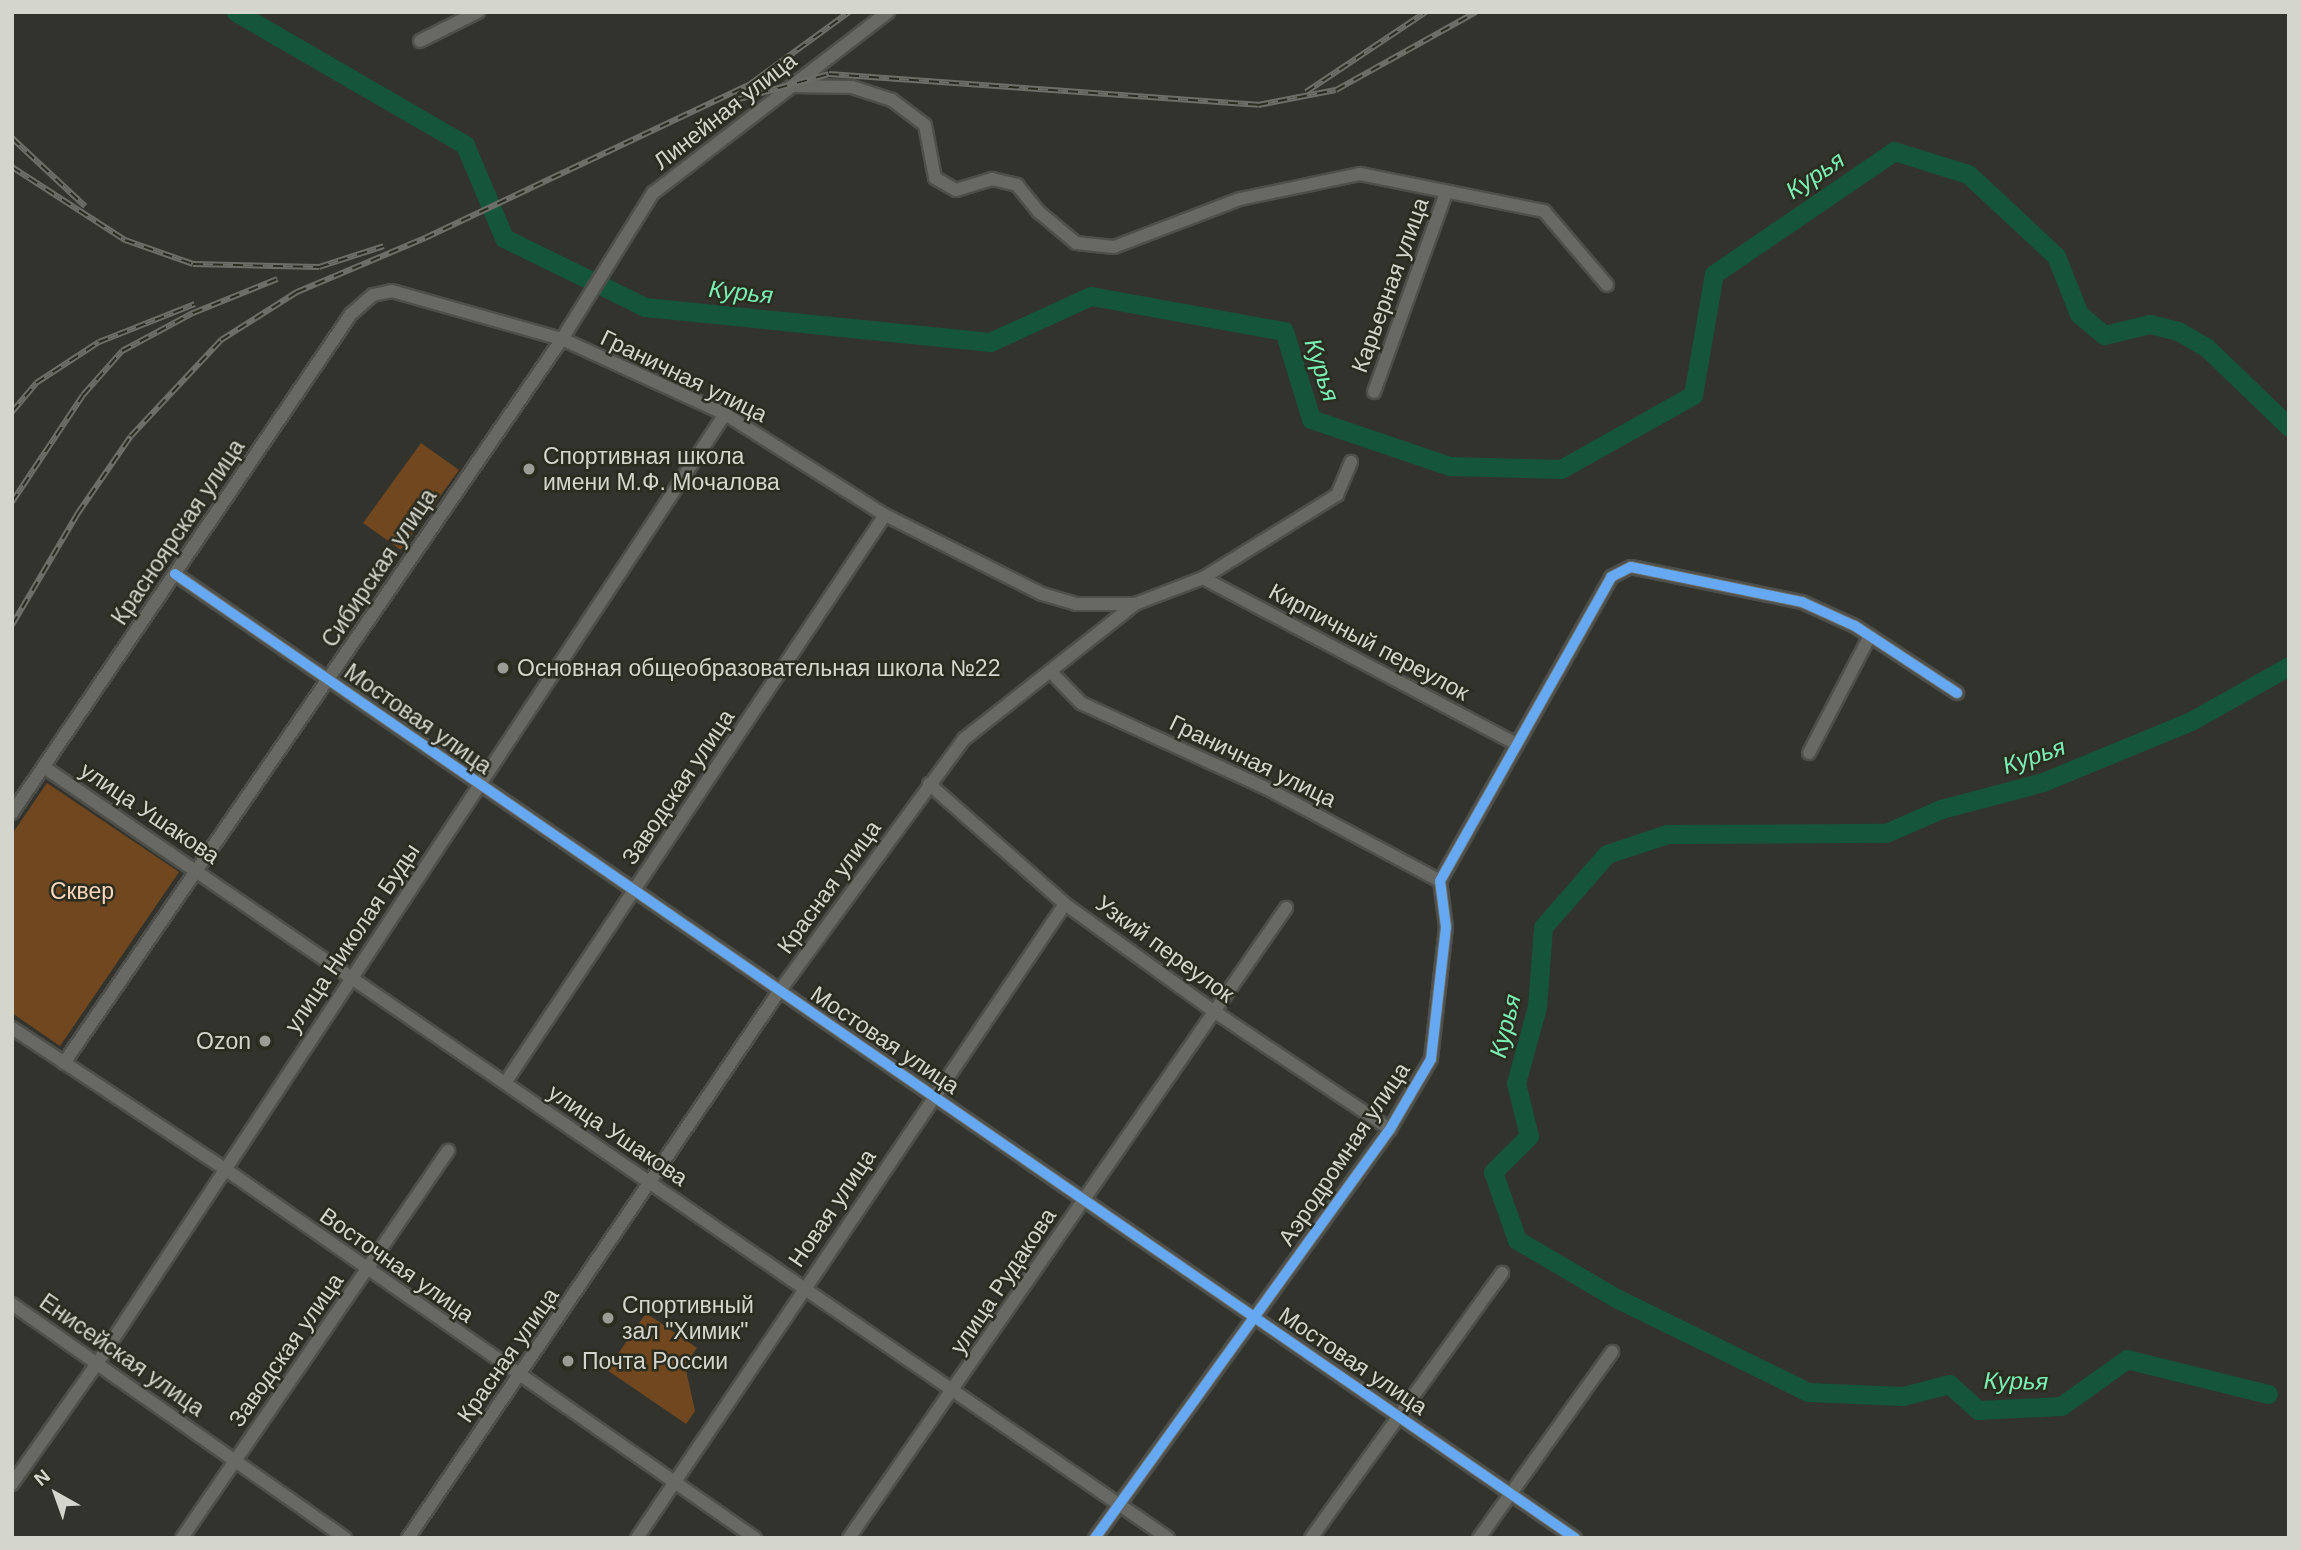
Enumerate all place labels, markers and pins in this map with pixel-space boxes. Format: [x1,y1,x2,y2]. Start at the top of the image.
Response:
place label: Спортивная школа имени М.Ф. Мочалова [543,442,780,496]
marker: Спортивная школа имени М.Ф. Мочалова [521,461,537,477]
place label: Основная общеобразовательная школа №22 [517,654,1000,682]
marker: Основная общеобразовательная школа №22 [495,660,511,676]
place label: Ozon [196,1027,251,1055]
marker: Ozon [257,1033,273,1049]
place label: Спортивный зал "Химик" [622,1291,754,1345]
marker: Спортивный зал "Химик" [600,1310,616,1326]
place label: Почта России [582,1347,728,1375]
marker: Почта России [560,1353,576,1369]

